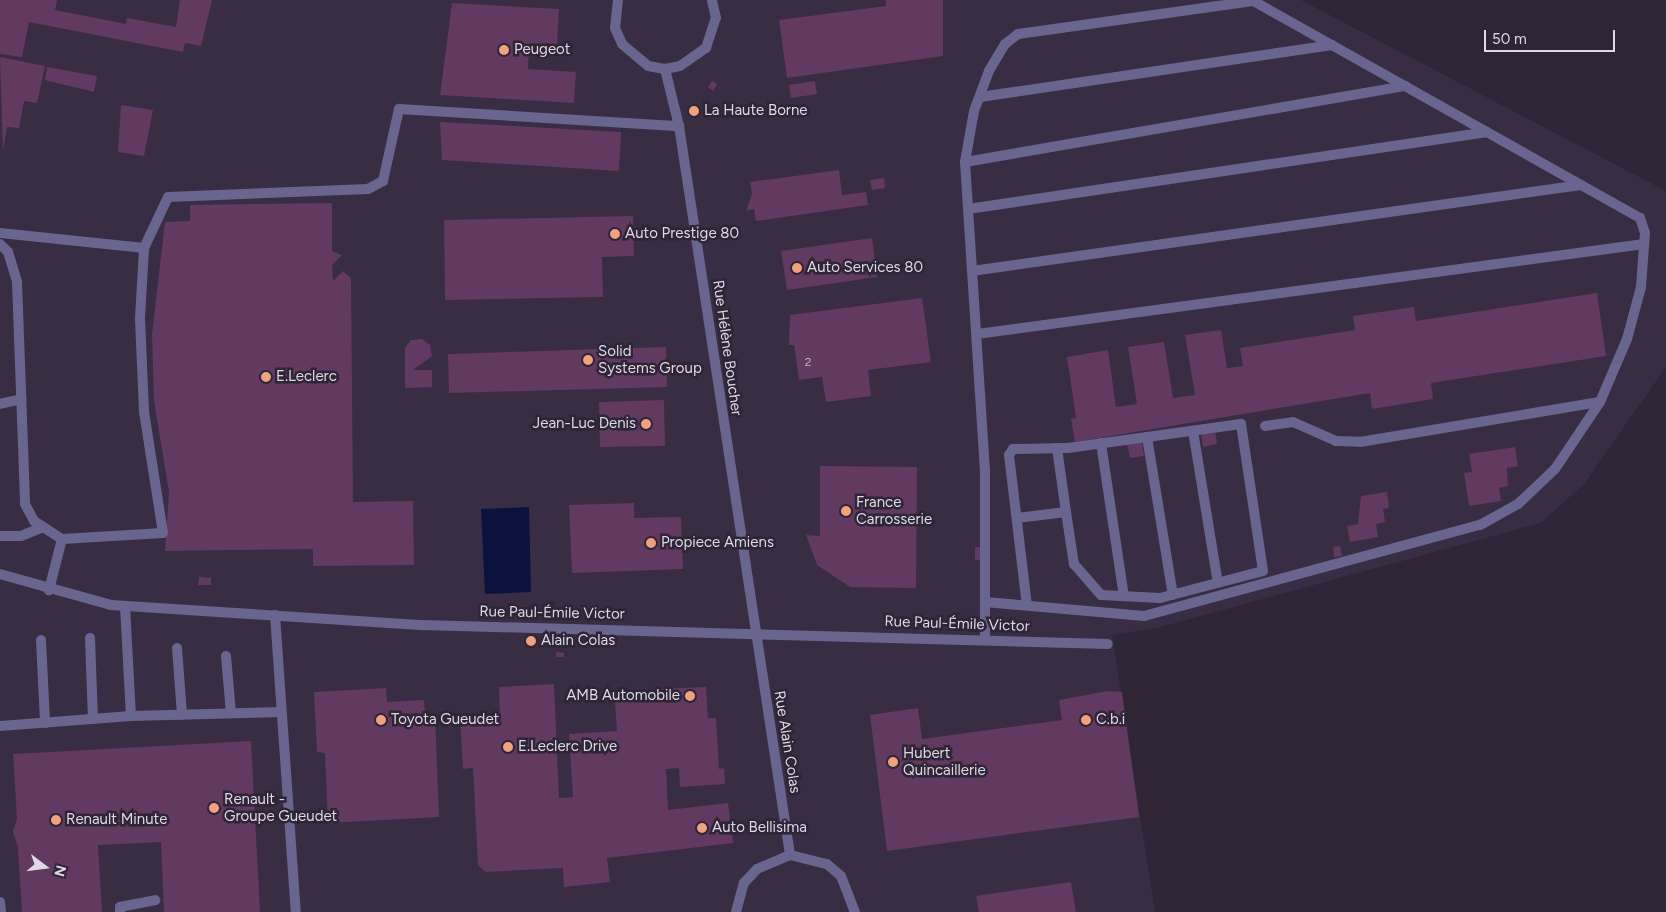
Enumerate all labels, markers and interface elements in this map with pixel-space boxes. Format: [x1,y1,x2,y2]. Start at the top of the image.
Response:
scale bar [1486,20,1617,52]
text: 50 m [1492,30,1527,48]
place label: Peugeot [514,41,570,59]
marker: Peugeot [498,44,510,56]
place label: La Haute Borne [704,102,807,120]
marker: La Haute Borne [688,105,700,117]
place label: Auto Prestige 80 [625,225,739,243]
marker: Auto Prestige 80 [609,228,621,240]
place label: Auto Services 80 [807,259,923,277]
marker: Auto Services 80 [791,262,803,274]
street label: Rue Hélène Boucher [709,279,745,417]
place label: Solid Systems Group [598,342,702,377]
marker: Solid Systems Group [582,354,594,366]
house number: 2 [805,356,811,370]
place label: E.Leclerc [276,368,337,386]
marker: E.Leclerc [260,371,272,383]
place label: Jean-Luc Denis [532,415,636,433]
marker: Jean-Luc Denis [640,418,652,430]
place label: France Carrosserie [856,493,932,528]
marker: France Carrosserie [840,505,852,517]
place label: Propiece Amiens [661,534,774,552]
marker: Propiece Amiens [645,537,657,549]
street label: Rue Paul-Émile Victor [479,603,625,623]
street label: Rue Paul-Émile Victor [884,612,1030,636]
place label: Alain Colas [541,632,615,650]
marker: Alain Colas [525,635,537,647]
place label: AMB Automobile [566,687,680,705]
street label: Rue Alain Colas [770,689,804,795]
marker: AMB Automobile [684,690,696,702]
place label: Toyota Gueudet [391,711,499,729]
place label: C.b.i [1096,711,1125,729]
marker: Toyota Gueudet [375,714,387,726]
marker: C.b.i [1080,714,1092,726]
place label: E.Leclerc Drive [518,738,617,756]
marker: E.Leclerc Drive [502,741,514,753]
place label: Hubert Quincaillerie [903,744,986,779]
marker: Hubert Quincaillerie [887,756,899,768]
place label: Renault - Groupe Gueudet [224,790,337,825]
marker: Renault - Groupe Gueudet [208,802,220,814]
place label: Renault Minute [66,811,167,829]
marker: Renault Minute [50,814,62,826]
place label: Auto Bellisima [712,819,807,837]
marker: Auto Bellisima [696,822,708,834]
north arrow [20,842,70,892]
text: N [50,864,70,878]

